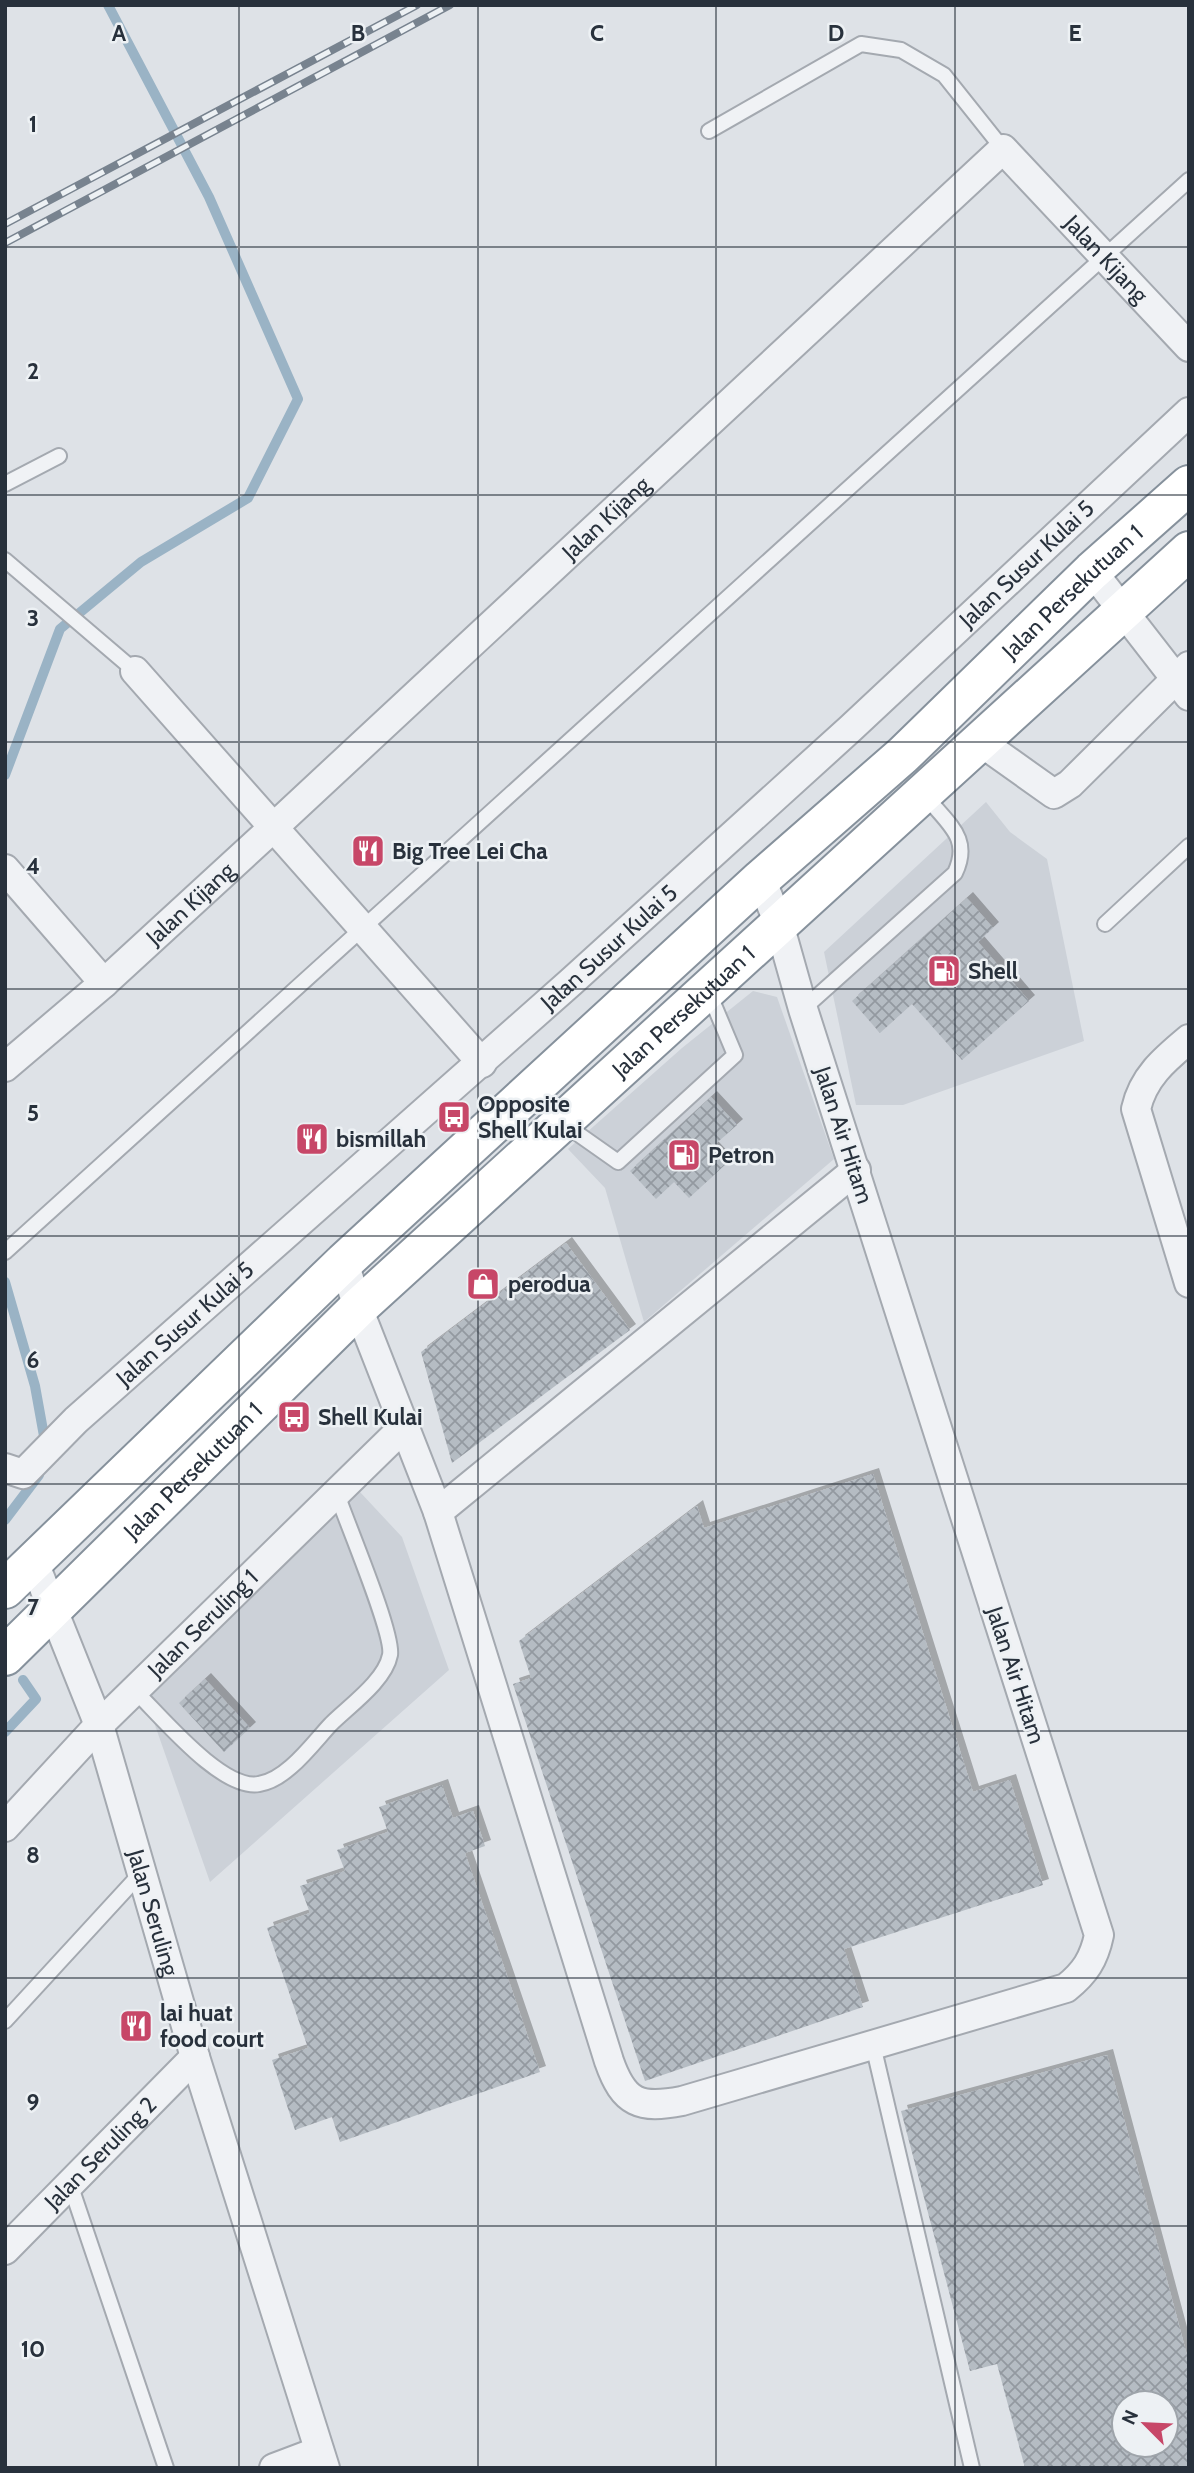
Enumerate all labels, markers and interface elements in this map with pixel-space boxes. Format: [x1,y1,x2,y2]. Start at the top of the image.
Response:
text: A [112,19,127,47]
text: B [351,19,365,47]
text: C [590,19,604,47]
text: D [828,19,844,47]
text: E [1068,19,1082,47]
text: 1 [29,110,37,138]
street label: Jalan Kijang [1058,209,1155,309]
text: 2 [27,357,39,385]
street label: Jalan Kijang [556,470,656,567]
street label: Jalan Susur Kulai 5 [953,494,1100,634]
street label: Jalan Persekutuan 1 [995,519,1149,666]
text: 3 [27,604,39,632]
restaurant icon: Big Tree Lei Cha [349,832,387,870]
place label: Big Tree Lei Cha [392,837,548,865]
text: 4 [26,852,40,880]
street label: Jalan Kijang [140,856,241,952]
street label: Jalan Susur Kulai 5 [534,879,683,1017]
street label: Jalan Persekutuan 1 [606,939,761,1084]
fuel station icon: Shell [925,952,963,990]
place label: Shell [968,957,1018,985]
street label: Jalan Air Hitam [808,1062,879,1207]
place label: Opposite Shell Kulai [478,1090,582,1144]
bus stop icon: Opposite Shell Kulai [435,1098,473,1136]
text: 5 [27,1099,39,1127]
restaurant icon: bismillah [293,1120,331,1158]
place label: bismillah [336,1125,426,1153]
fuel station icon: Petron [665,1136,703,1174]
place label: Petron [708,1141,774,1169]
street label: Jalan Susur Kulai 5 [110,1255,259,1393]
shop icon: perodua [464,1265,502,1303]
place label: perodua [508,1270,591,1298]
text: 6 [27,1346,39,1374]
street label: Jalan Persekutuan 1 [117,1396,268,1546]
bus stop icon: Shell Kulai [275,1398,313,1436]
place label: Shell Kulai [318,1403,422,1431]
street label: Jalan Seruling 1 [141,1563,264,1684]
text: 7 [27,1593,39,1621]
street label: Jalan Air Hitam [980,1602,1051,1747]
text: 8 [26,1841,40,1869]
street label: Jalan Seruling [121,1845,185,1980]
place label: lai huat food court [160,1999,264,2053]
restaurant icon: lai huat food court [117,2007,155,2045]
text: 9 [27,2088,39,2116]
street label: Jalan Seruling 2 [38,2091,162,2216]
text: 10 [21,2335,45,2363]
north arrow [1110,2389,1180,2459]
text: N [1117,2406,1143,2428]

